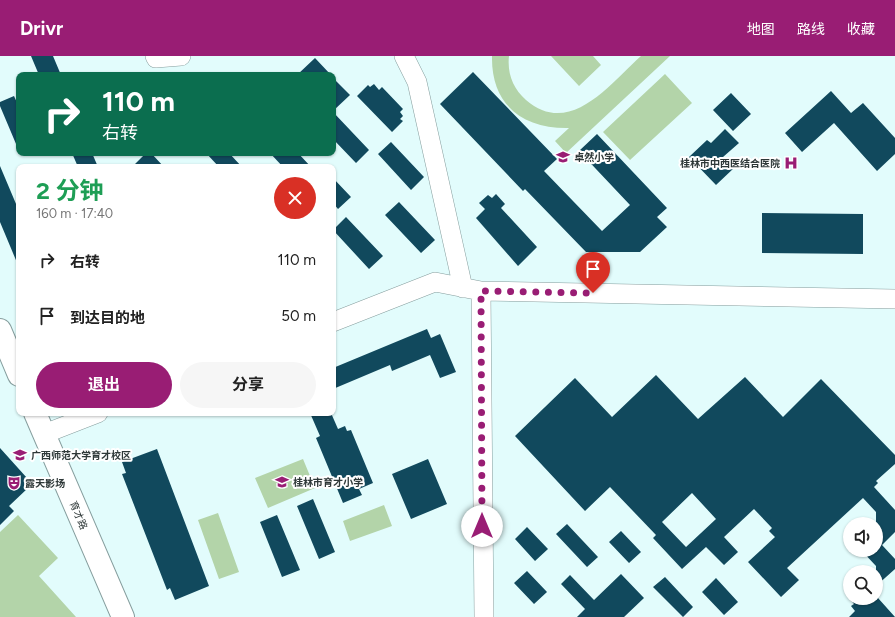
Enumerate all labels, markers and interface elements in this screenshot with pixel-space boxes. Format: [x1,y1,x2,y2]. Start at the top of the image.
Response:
text: Drivr [20,17,63,40]
text: 地图 [747,21,775,38]
text: 路线 [797,21,825,38]
text: 收藏 [847,21,875,38]
text: 110 m [102,84,175,118]
icon: right [36,88,88,140]
text: 右转 [102,122,138,144]
school or university icon: 卓然小学 [555,149,571,165]
place label: 卓然小学 [574,151,614,164]
hospital icon: 桂林市中西医结合医院 [783,155,799,171]
place label: 桂林市中西医结合医院 [680,157,780,170]
text: 2 分钟 [36,176,104,205]
button: close [274,177,316,219]
text: 160 m · 17:40 [36,206,113,221]
icon: right [36,249,58,271]
text: 110 m [278,251,316,269]
pin [576,252,610,293]
text: 右转 [70,253,100,271]
icon: arrive [582,258,604,280]
icon: arrive [36,305,58,327]
text: 50 m [281,307,316,325]
text: 到达目的地 [70,309,145,327]
button: 退出 [36,362,172,408]
button: 分享 [180,362,316,408]
school or university icon: 广西师范大学育才校区 [12,447,28,463]
place label: 广西师范大学育才校区 [31,449,131,462]
school or university icon: 桂林市育才小学 [274,474,290,490]
theatre icon: 露天影场 [6,475,22,491]
place label: 桂林市育才小学 [293,476,363,489]
place label: 露天影场 [25,477,65,490]
street label: 育才路 [67,499,90,532]
position arrow [461,505,503,547]
map controls [843,517,883,605]
button: sound [843,517,883,557]
button: search [843,565,883,605]

